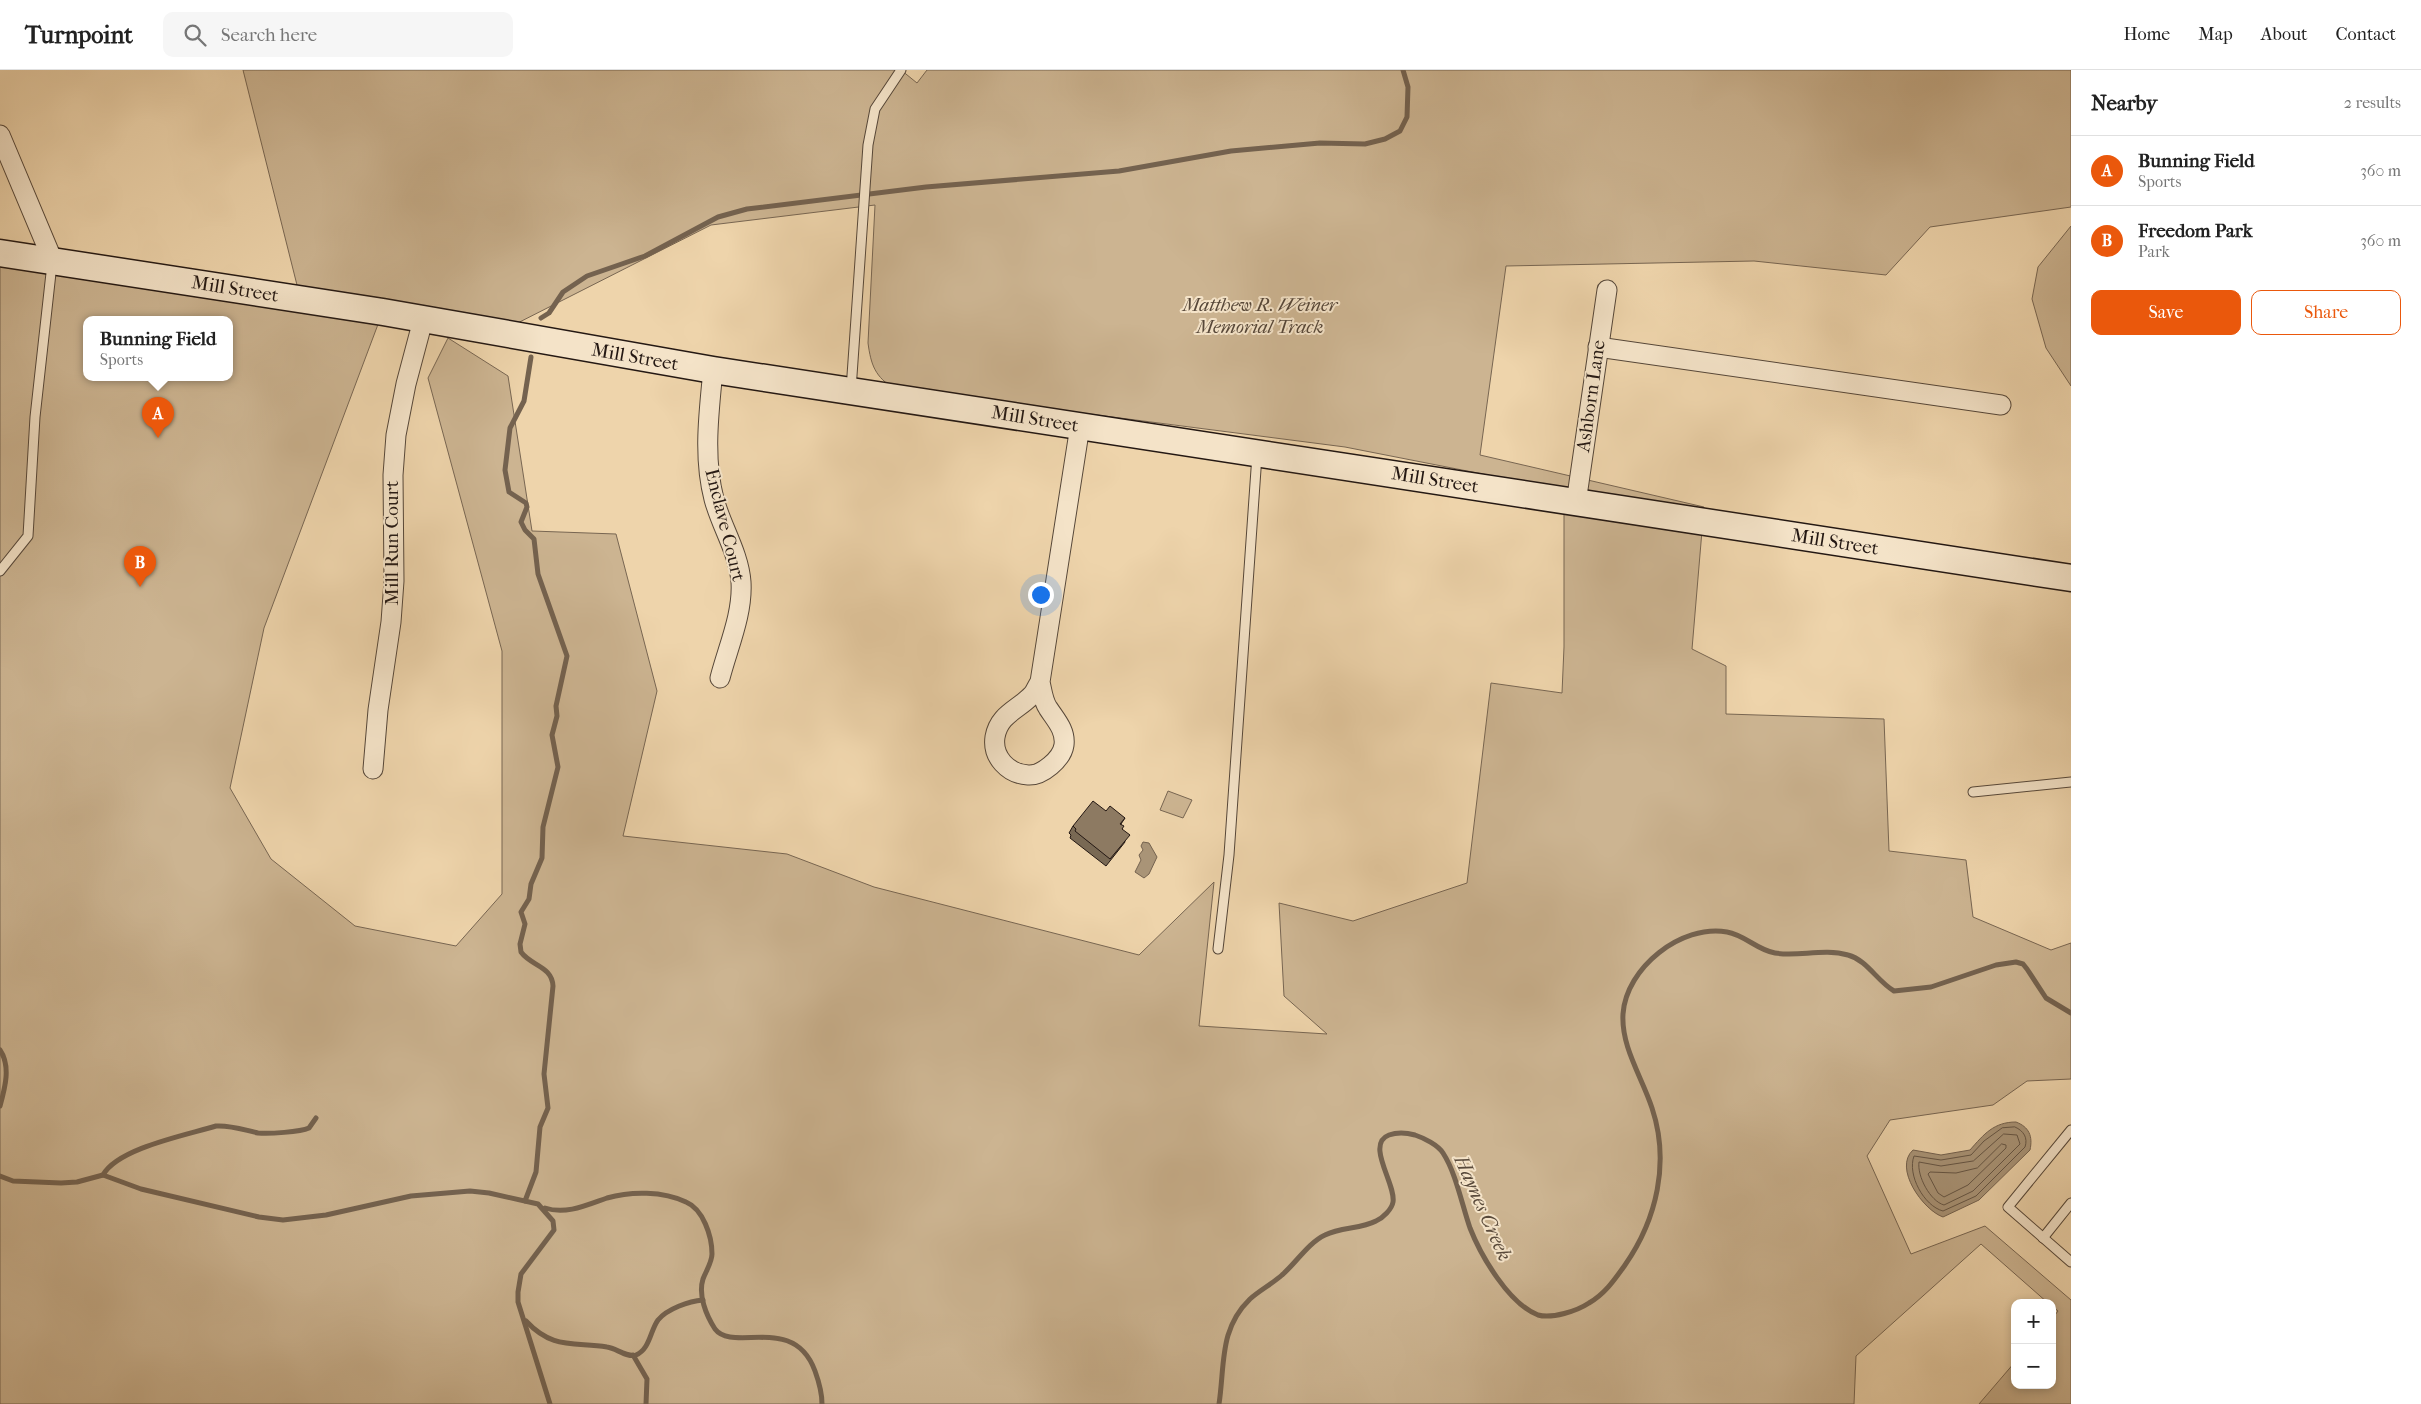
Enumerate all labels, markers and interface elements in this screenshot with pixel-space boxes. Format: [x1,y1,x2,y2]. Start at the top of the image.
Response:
search box [163,12,513,57]
text: Turnpoint [25,21,133,49]
icon: search [181,21,209,49]
text: Search here [221,24,317,46]
text: Home [2123,24,2170,45]
text: Map [2198,24,2233,45]
text: About [2261,24,2307,45]
text: Contact [2335,24,2396,45]
text: Nearby [2091,91,2157,115]
text: 2 results [2344,93,2401,112]
text: Bunning Field [2138,150,2255,172]
text: A [2102,161,2112,180]
text: 360 m [2360,161,2401,180]
text: Sports [2138,172,2181,191]
text: Freedom Park [2138,220,2252,242]
text: B [2102,231,2112,250]
text: 360 m [2360,231,2401,250]
text: Park [2138,242,2170,261]
street label: Mill Street [190,271,280,307]
button: Save [2091,290,2241,335]
button: Share [2251,290,2401,335]
park label: Matthew R. Weiner Memorial Track [1181,294,1339,338]
popup [83,316,233,381]
text: Bunning Field [100,328,216,350]
street label: Ashborn Lane [1572,338,1610,455]
street label: Mill Street [590,339,680,375]
text: Sports [100,350,143,369]
pin: A [142,397,174,438]
street label: Mill Street [990,401,1080,437]
street label: Mill Street [1390,462,1480,498]
street label: Enclave Court [700,466,750,584]
street label: Mill Run Court [381,480,403,605]
street label: Mill Street [1790,524,1880,560]
pin: B [124,546,156,587]
your location [1028,582,1054,608]
water label: Haynes Creek [1449,1151,1516,1264]
map controls [2011,1299,2056,1389]
button: + [2011,1299,2056,1344]
button: − [2011,1344,2056,1389]

